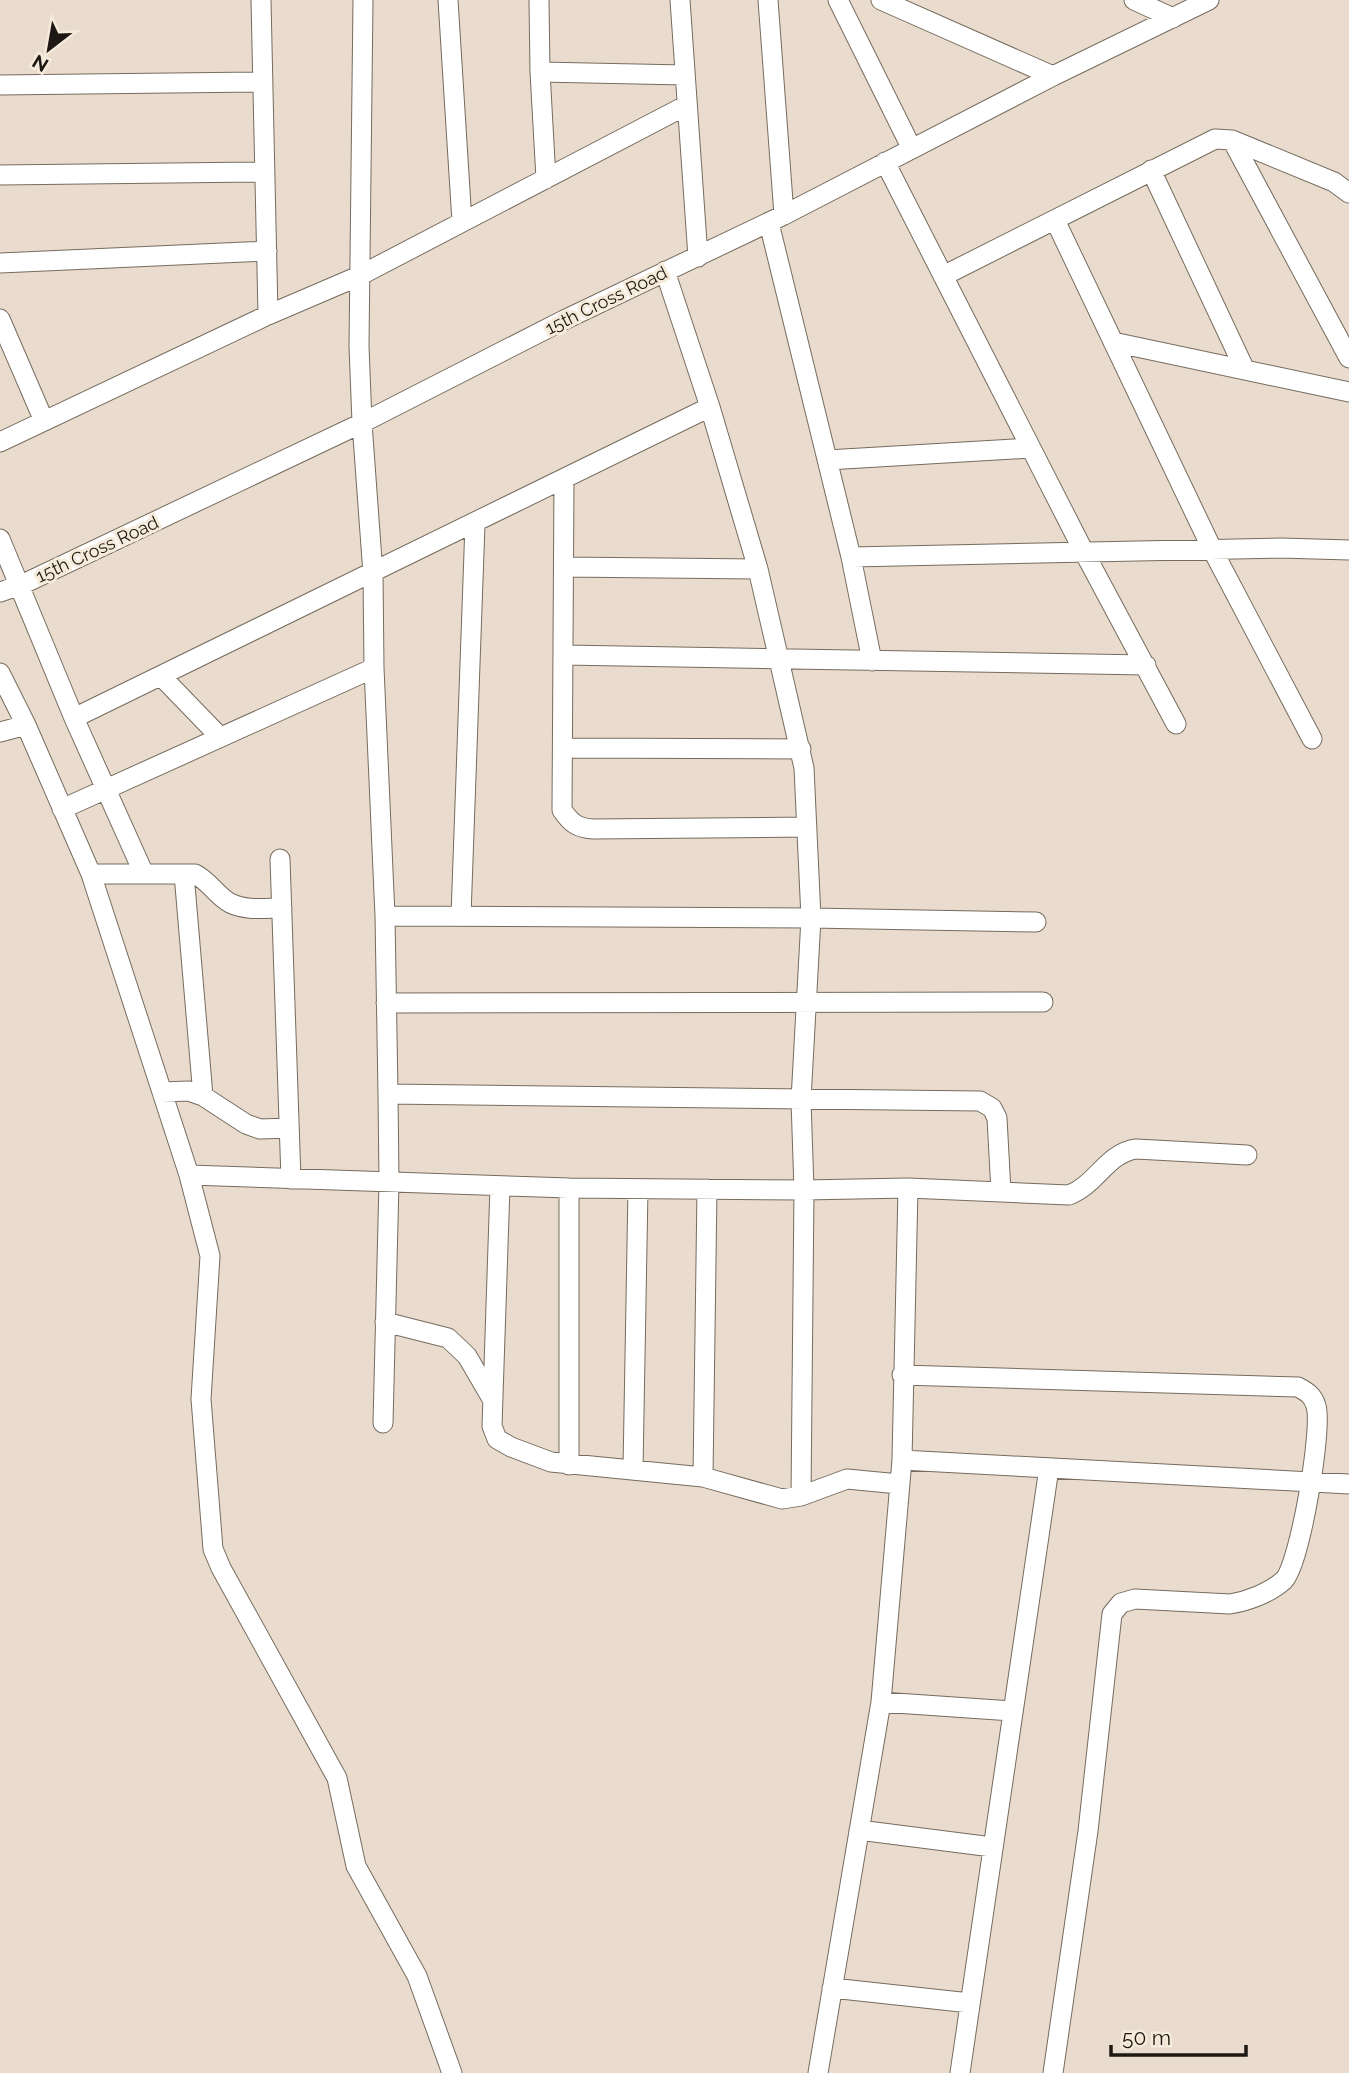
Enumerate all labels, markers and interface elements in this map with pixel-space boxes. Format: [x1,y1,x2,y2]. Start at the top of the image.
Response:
north arrow [14,14,84,84]
text: N [28,50,52,77]
street label: 15th Cross Road [542,261,670,339]
street label: 15th Cross Road [32,511,162,587]
scale bar [1111,2014,1246,2058]
text: 50 m [1122,2025,1171,2050]

